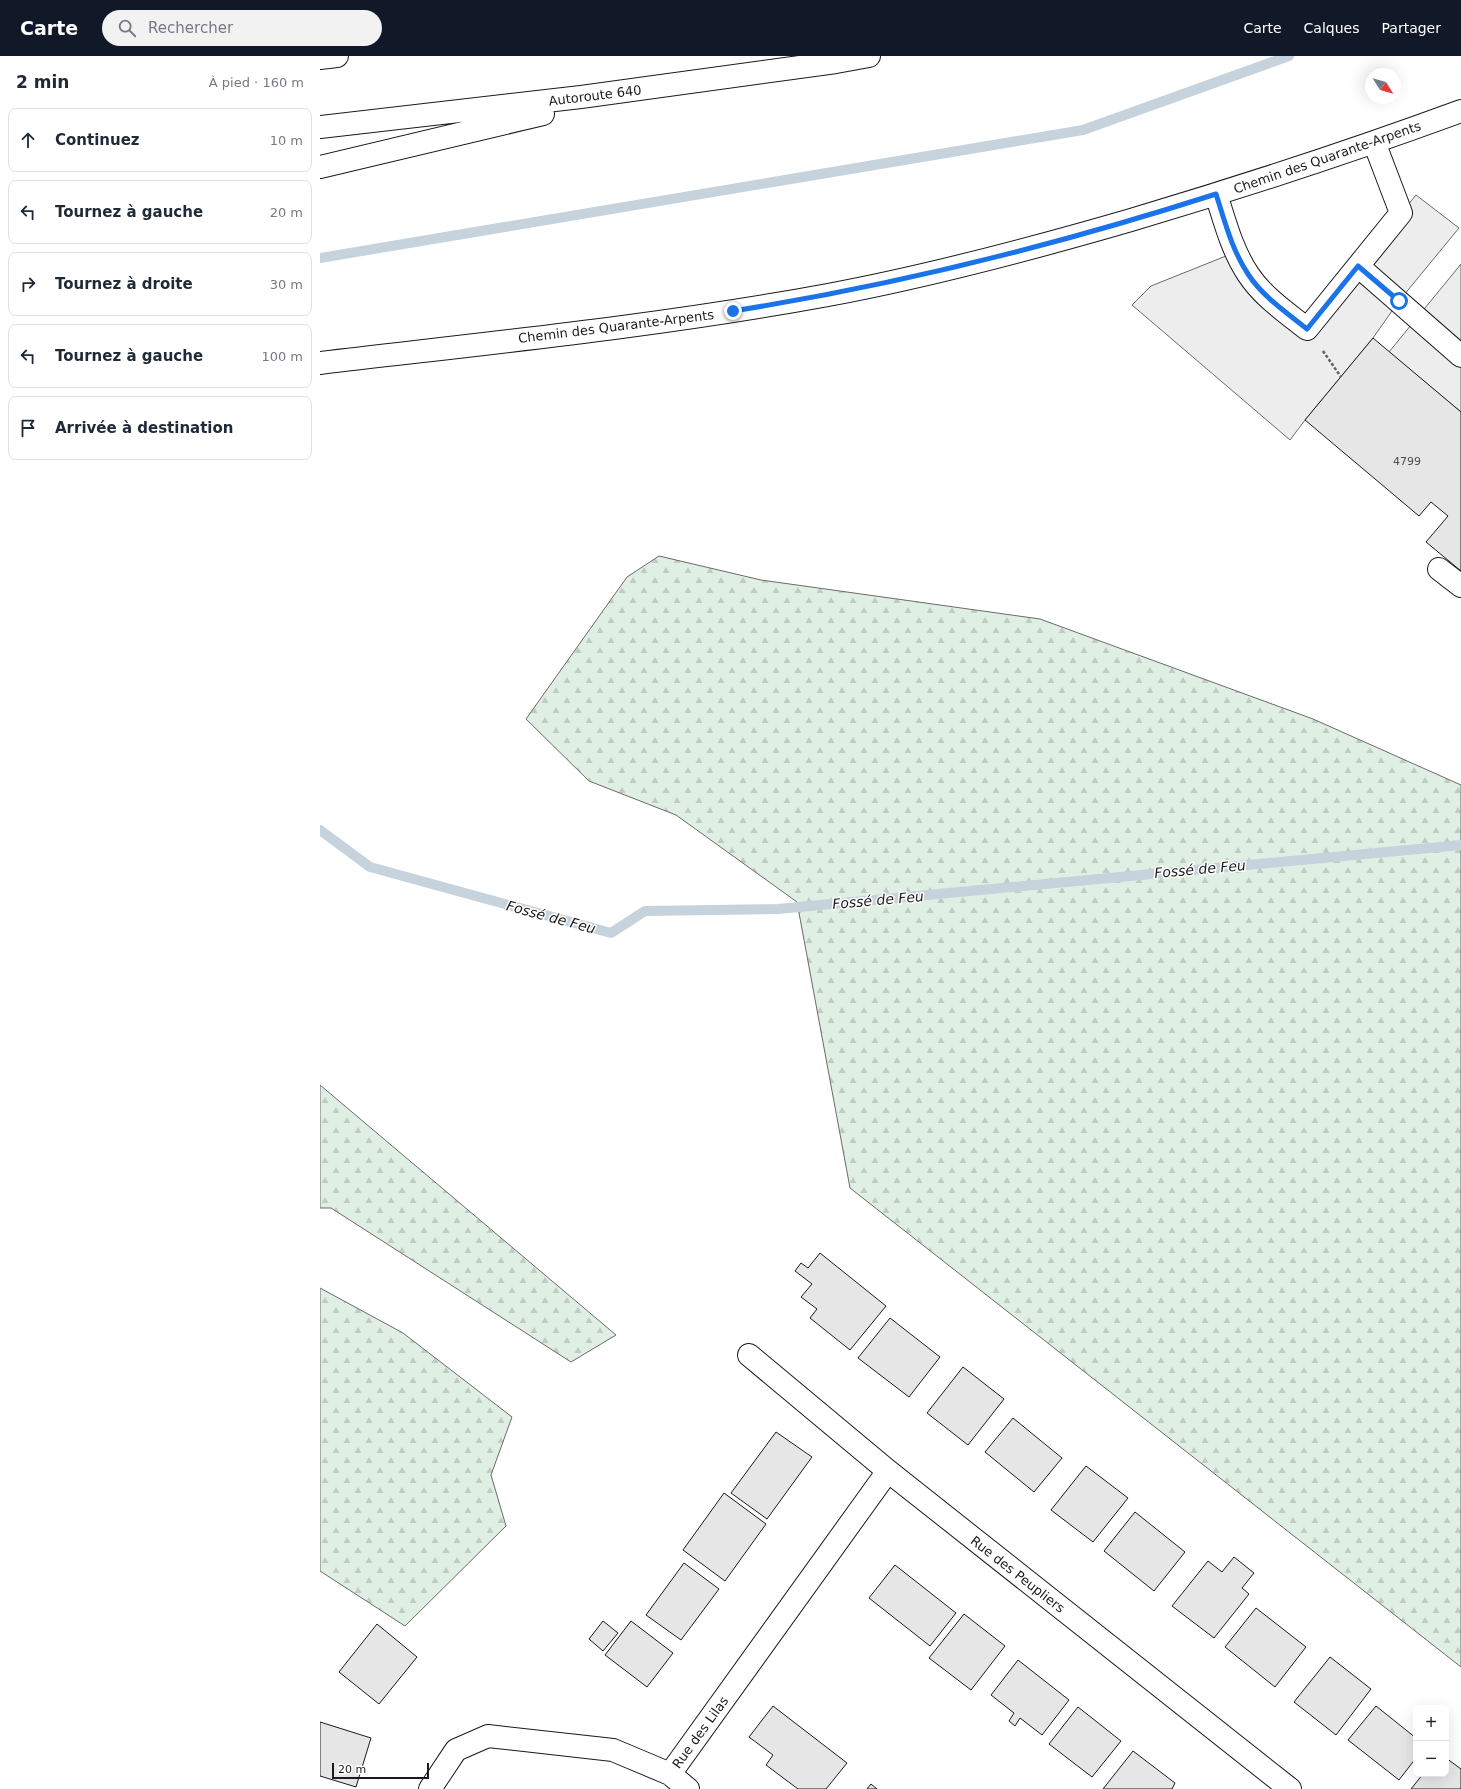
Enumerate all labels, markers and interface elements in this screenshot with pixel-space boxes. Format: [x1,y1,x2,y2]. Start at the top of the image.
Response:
search box [102,10,382,46]
text: Carte [20,17,78,39]
icon: search [116,17,138,39]
text: Rechercher [148,19,233,37]
text: Carte [1243,20,1282,36]
text: Calques [1304,20,1360,36]
text: Partager [1382,20,1441,36]
north arrow [1365,68,1401,104]
text: 2 min [16,72,69,92]
text: À pied · 160 m [209,75,304,90]
street label: Autoroute 640 [548,82,642,109]
street label: Chemin des Quarante-Arpents [1231,118,1423,197]
icon: ahead [17,129,39,151]
text: Continuez [55,131,140,149]
text: 10 m [270,133,303,148]
icon: left [17,201,39,223]
text: Tournez à gauche [55,203,203,221]
text: 20 m [270,205,303,220]
icon: right [17,273,39,295]
text: Tournez à droite [55,275,193,293]
text: 30 m [270,277,303,292]
route start [1390,292,1408,310]
route end [724,302,742,320]
street label: Chemin des Quarante-Arpents [517,307,715,346]
icon: left [17,345,39,367]
text: Tournez à gauche [55,347,203,365]
text: 100 m [261,349,303,364]
icon: arrive [17,417,39,439]
text: Arrivée à destination [55,419,233,437]
house number: 4799 [1393,455,1421,468]
water label: Fossé de Feu [1154,857,1247,881]
water label: Fossé de Feu [832,888,925,912]
water label: Fossé de Feu [505,897,598,937]
street label: Rue des Peupliers [968,1533,1068,1616]
street label: Rue des Lilas [669,1693,732,1771]
map controls [1413,1705,1449,1777]
button: + [1413,1705,1449,1741]
button: − [1413,1741,1449,1777]
scale bar [332,1761,429,1780]
text: 20 m [338,1763,366,1776]

